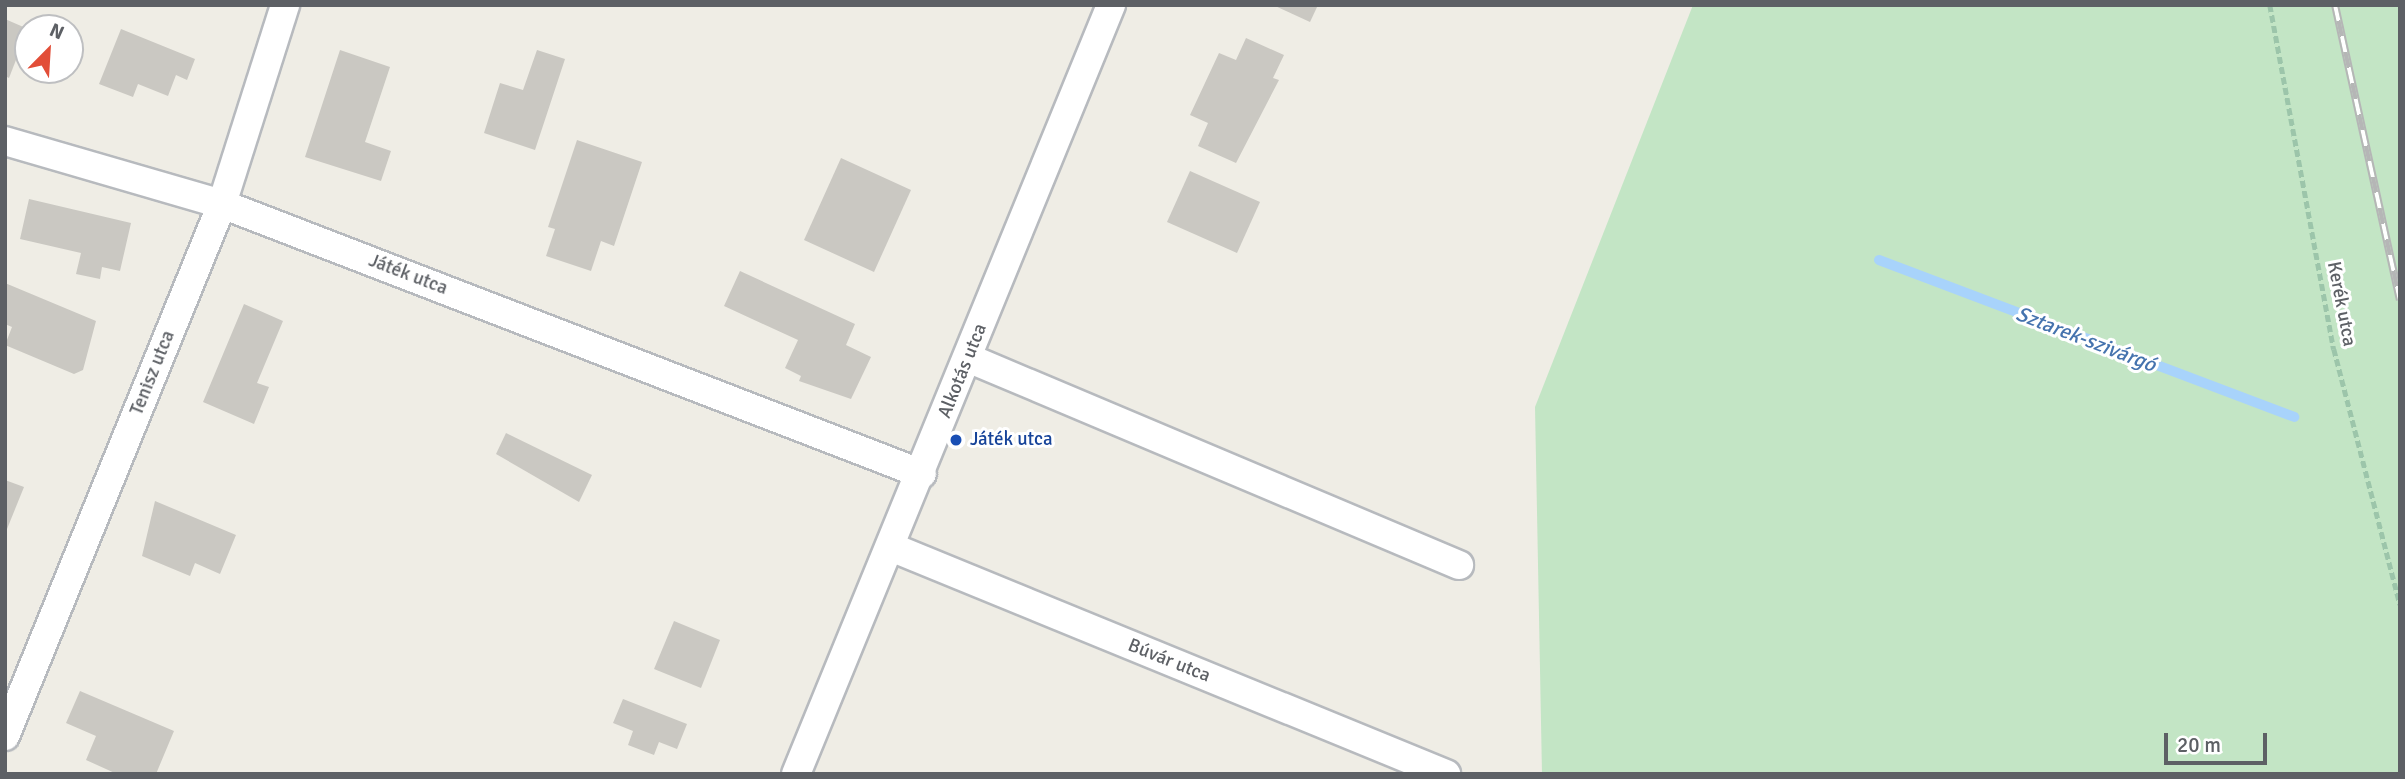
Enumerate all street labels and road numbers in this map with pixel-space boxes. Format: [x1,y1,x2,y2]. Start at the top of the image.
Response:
street label: Játék utca [365,250,451,300]
street label: Kerék utca [2322,260,2360,348]
street label: Alkotás utca [934,320,992,422]
street label: Tenisz utca [126,327,180,419]
street label: Búvár utca [1125,634,1213,688]

